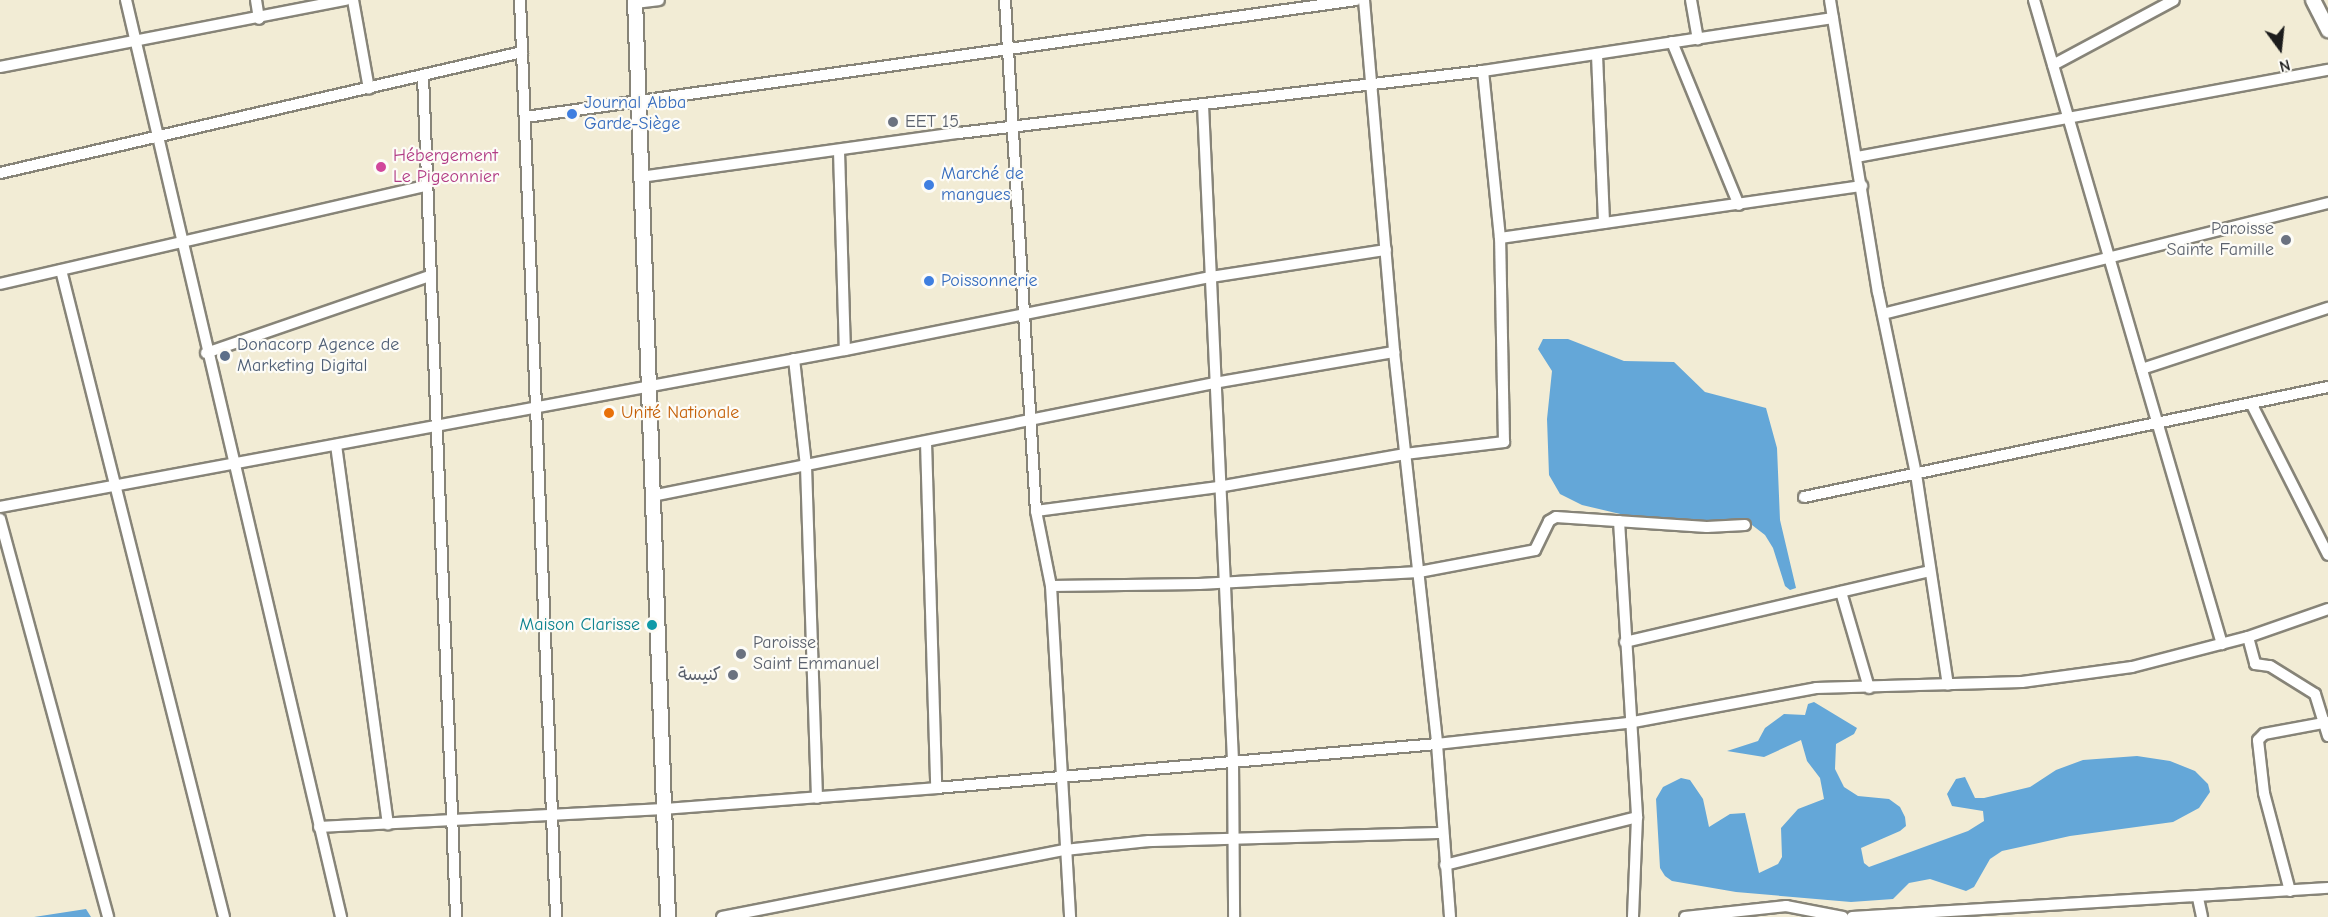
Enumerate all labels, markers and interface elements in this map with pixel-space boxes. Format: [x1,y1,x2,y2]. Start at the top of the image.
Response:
north arrow [2250,18,2310,78]
text: N [2277,55,2292,75]
place label: Journal Abba Garde-Siège [584,93,686,136]
marker: Journal Abba Garde-Siège [565,107,579,121]
place label: EET 15 [905,111,959,133]
marker: EET 15 [886,115,900,129]
place label: Hébergement Le Pigeonnier [393,146,499,188]
marker: Hébergement Le Pigeonnier [374,160,388,174]
place label: Marché de mangues [941,164,1024,207]
marker: Marché de mangues [922,178,936,192]
place label: Paroisse Sainte Famille [2167,219,2274,262]
marker: Paroisse Sainte Famille [2279,233,2293,247]
place label: Poissonnerie [941,270,1038,292]
marker: Poissonnerie [922,274,936,288]
place label: Donacorp Agence de Marketing Digital [237,335,399,378]
marker: Donacorp Agence de Marketing Digital [218,349,232,363]
place label: Unité Nationale [621,402,739,424]
marker: Unité Nationale [602,406,616,420]
place label: Maison Clarisse [519,614,640,636]
marker: Maison Clarisse [645,618,659,632]
place label: Paroisse Saint Emmanuel [753,633,879,676]
marker: Paroisse Saint Emmanuel [734,647,748,661]
place label: كنيسة [678,664,721,686]
marker: كنيسة [726,668,740,682]

